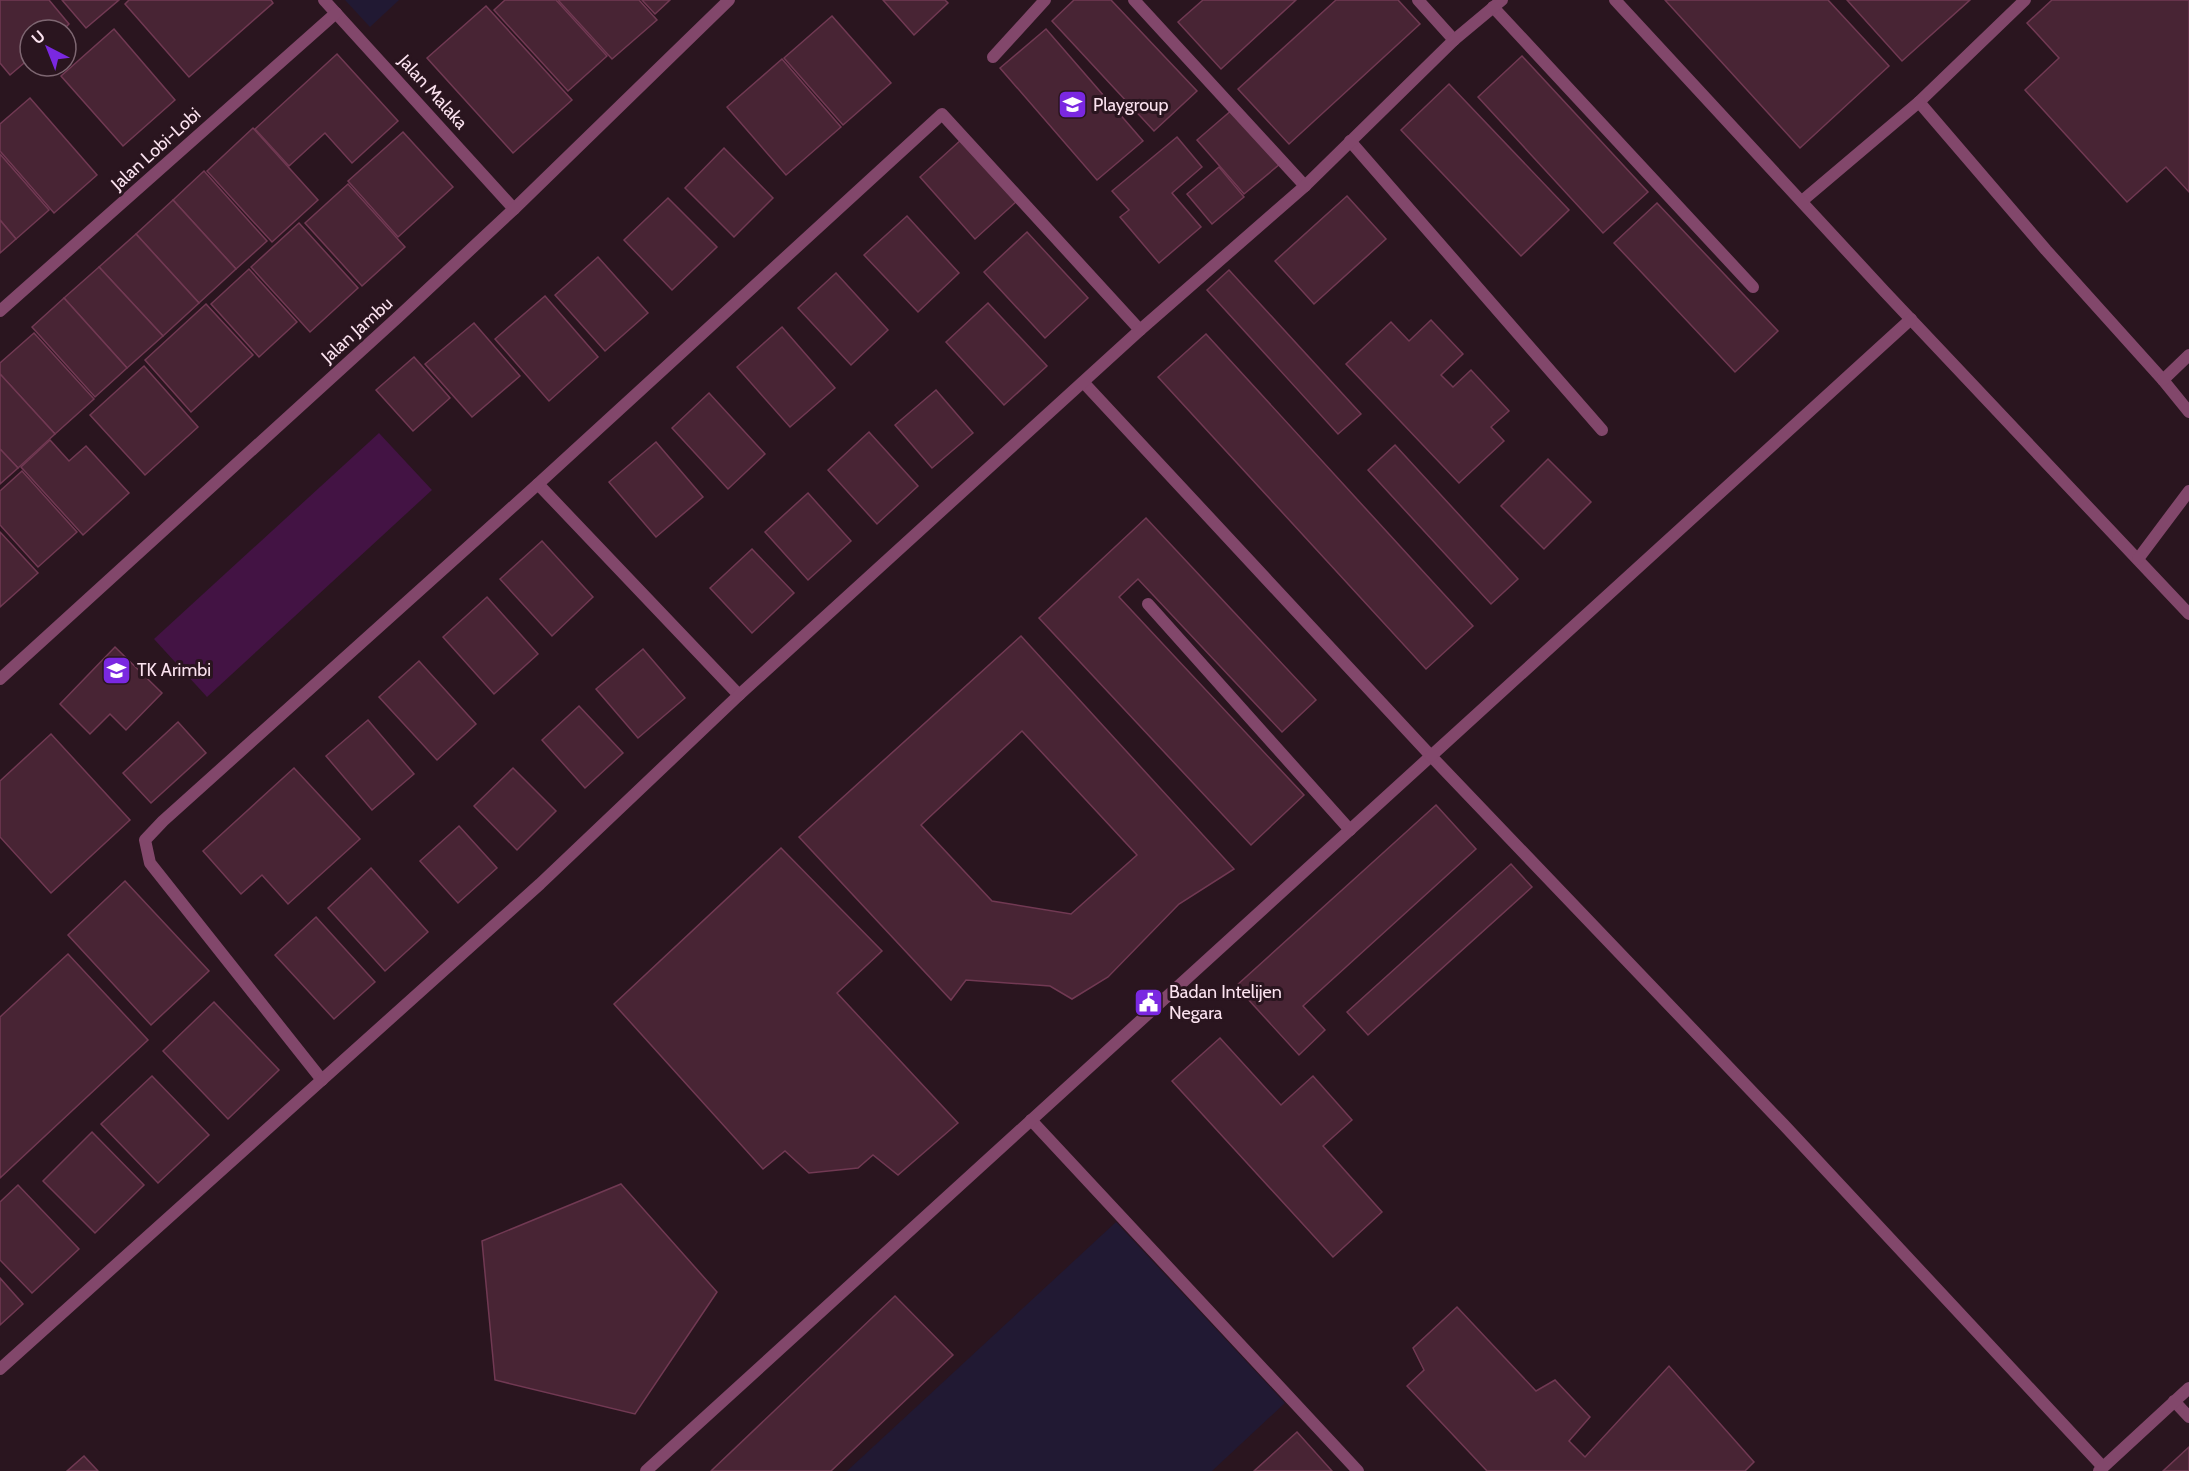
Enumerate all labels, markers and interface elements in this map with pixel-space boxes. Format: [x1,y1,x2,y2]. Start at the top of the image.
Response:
north arrow [18,18,78,78]
text: U [28,26,49,48]
street label: Jalan Malaka [393,49,472,134]
school or university icon: Playgroup [1056,89,1088,121]
place label: Playgroup [1093,94,1169,116]
street label: Jalan Lobi-Lobi [106,103,205,196]
street label: Jalan Jambu [316,292,397,368]
school or university icon: TK Arimbi [100,654,132,686]
place label: TK Arimbi [137,659,211,681]
place label: Badan Intelijen Negara [1169,981,1282,1024]
public building icon: Badan Intelijen Negara [1132,986,1164,1018]

